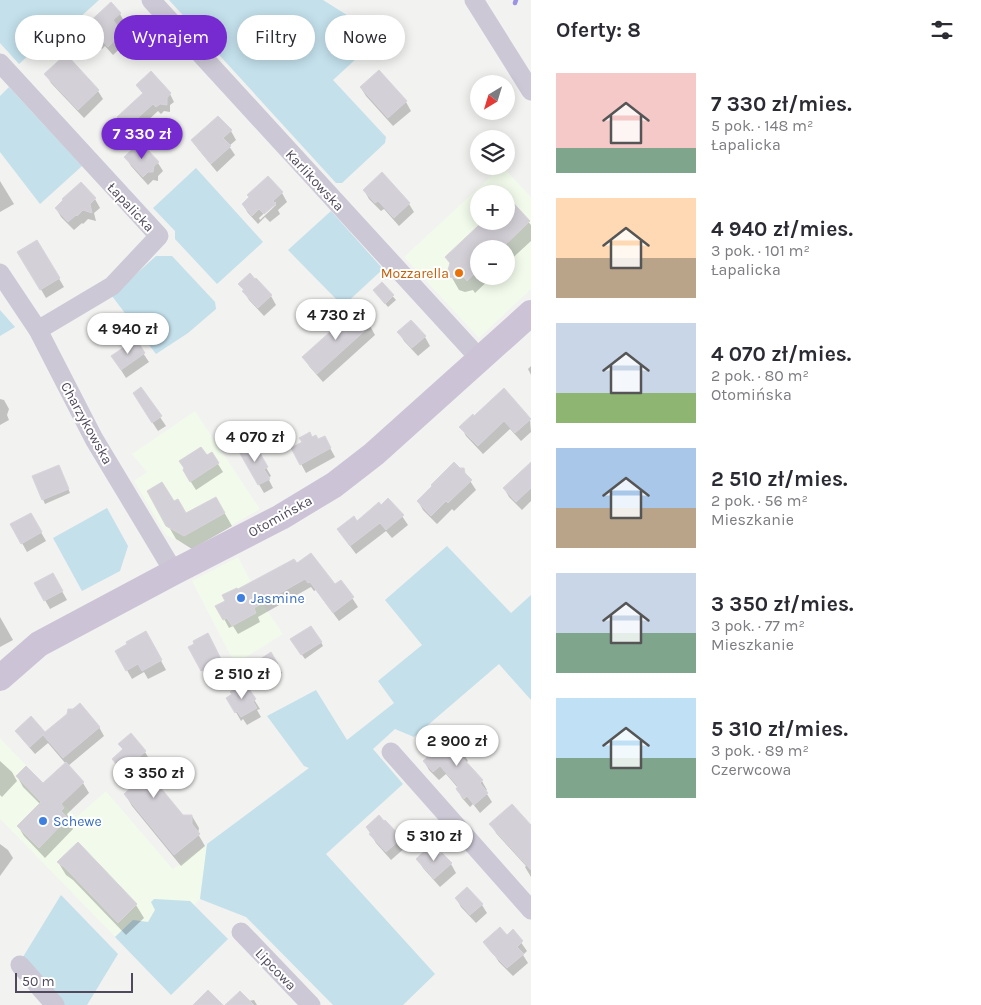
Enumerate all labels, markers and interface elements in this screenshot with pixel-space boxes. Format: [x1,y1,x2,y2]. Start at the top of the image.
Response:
chip: Kupno [15,15,104,60]
chip: Wynajem [114,15,227,60]
chip: Filtry [237,15,315,60]
chip: Nowe [325,15,405,60]
icon: filters [928,16,956,44]
text: Oferty: 8 [556,18,641,42]
north arrow [470,75,515,120]
map controls [470,75,515,285]
text: 7 330 zł/mies. [711,92,852,116]
icon: home [596,93,656,153]
text: 5 pok. · 148 m² [711,116,814,135]
pin: 7 330 zł [90,118,194,160]
text: 7 330 zł [113,124,171,143]
button: layers [470,130,515,175]
text: Łapalicka [711,135,781,154]
street label: Karlikowska [282,146,347,215]
street label: Łapalicka [104,179,158,235]
button: + [470,185,515,230]
text: 4 940 zł/mies. [711,217,853,241]
icon: home [596,218,656,278]
button: − [470,240,515,285]
text: 3 pok. · 101 m² [711,241,810,260]
text: Łapalicka [711,260,781,279]
place label: Mozzarella [381,265,449,282]
marker: Mozzarella [453,267,465,279]
pin: 4 730 zł [284,298,388,341]
text: 4 730 zł [307,305,365,324]
pin: 4 940 zł [76,312,180,355]
text: 4 940 zł [98,319,158,338]
text: 4 070 zł/mies. [711,342,851,366]
icon: home [596,343,656,403]
text: 2 pok. · 80 m² [711,366,809,385]
street label: Charzykowska [57,379,116,467]
text: Otomińska [711,385,792,404]
pin: 4 070 zł [203,420,307,463]
text: 4 070 zł [226,427,284,446]
text: 2 510 zł/mies. [711,467,848,491]
icon: home [596,468,656,528]
text: 2 pok. · 56 m² [711,491,808,510]
street label: Otomińska [245,492,315,541]
text: Mieszkanie [711,510,794,529]
place label: Jasmine [251,590,305,607]
marker: Jasmine [235,592,247,604]
text: 3 350 zł/mies. [711,592,854,616]
icon: home [596,593,656,653]
text: 3 pok. · 77 m² [711,616,805,635]
text: Mieszkanie [711,635,794,654]
pin: 2 510 zł [190,658,294,700]
text: 2 510 zł [214,664,270,683]
text: 5 310 zł/mies. [711,717,848,741]
icon: home [596,718,656,778]
pin: 2 900 zł [405,724,509,767]
text: 2 900 zł [427,731,487,750]
text: 3 pok. · 89 m² [711,741,809,760]
pin: 3 350 zł [102,756,206,799]
text: Czerwcowa [711,760,791,779]
text: 3 350 zł [124,763,184,782]
place label: Schewe [53,813,102,830]
marker: Schewe [37,815,49,827]
pin: 5 310 zł [382,820,486,862]
text: 5 310 zł [406,826,462,845]
street label: Lipcowa [252,945,300,994]
scale bar [15,970,132,993]
text: 50 m [22,973,55,990]

